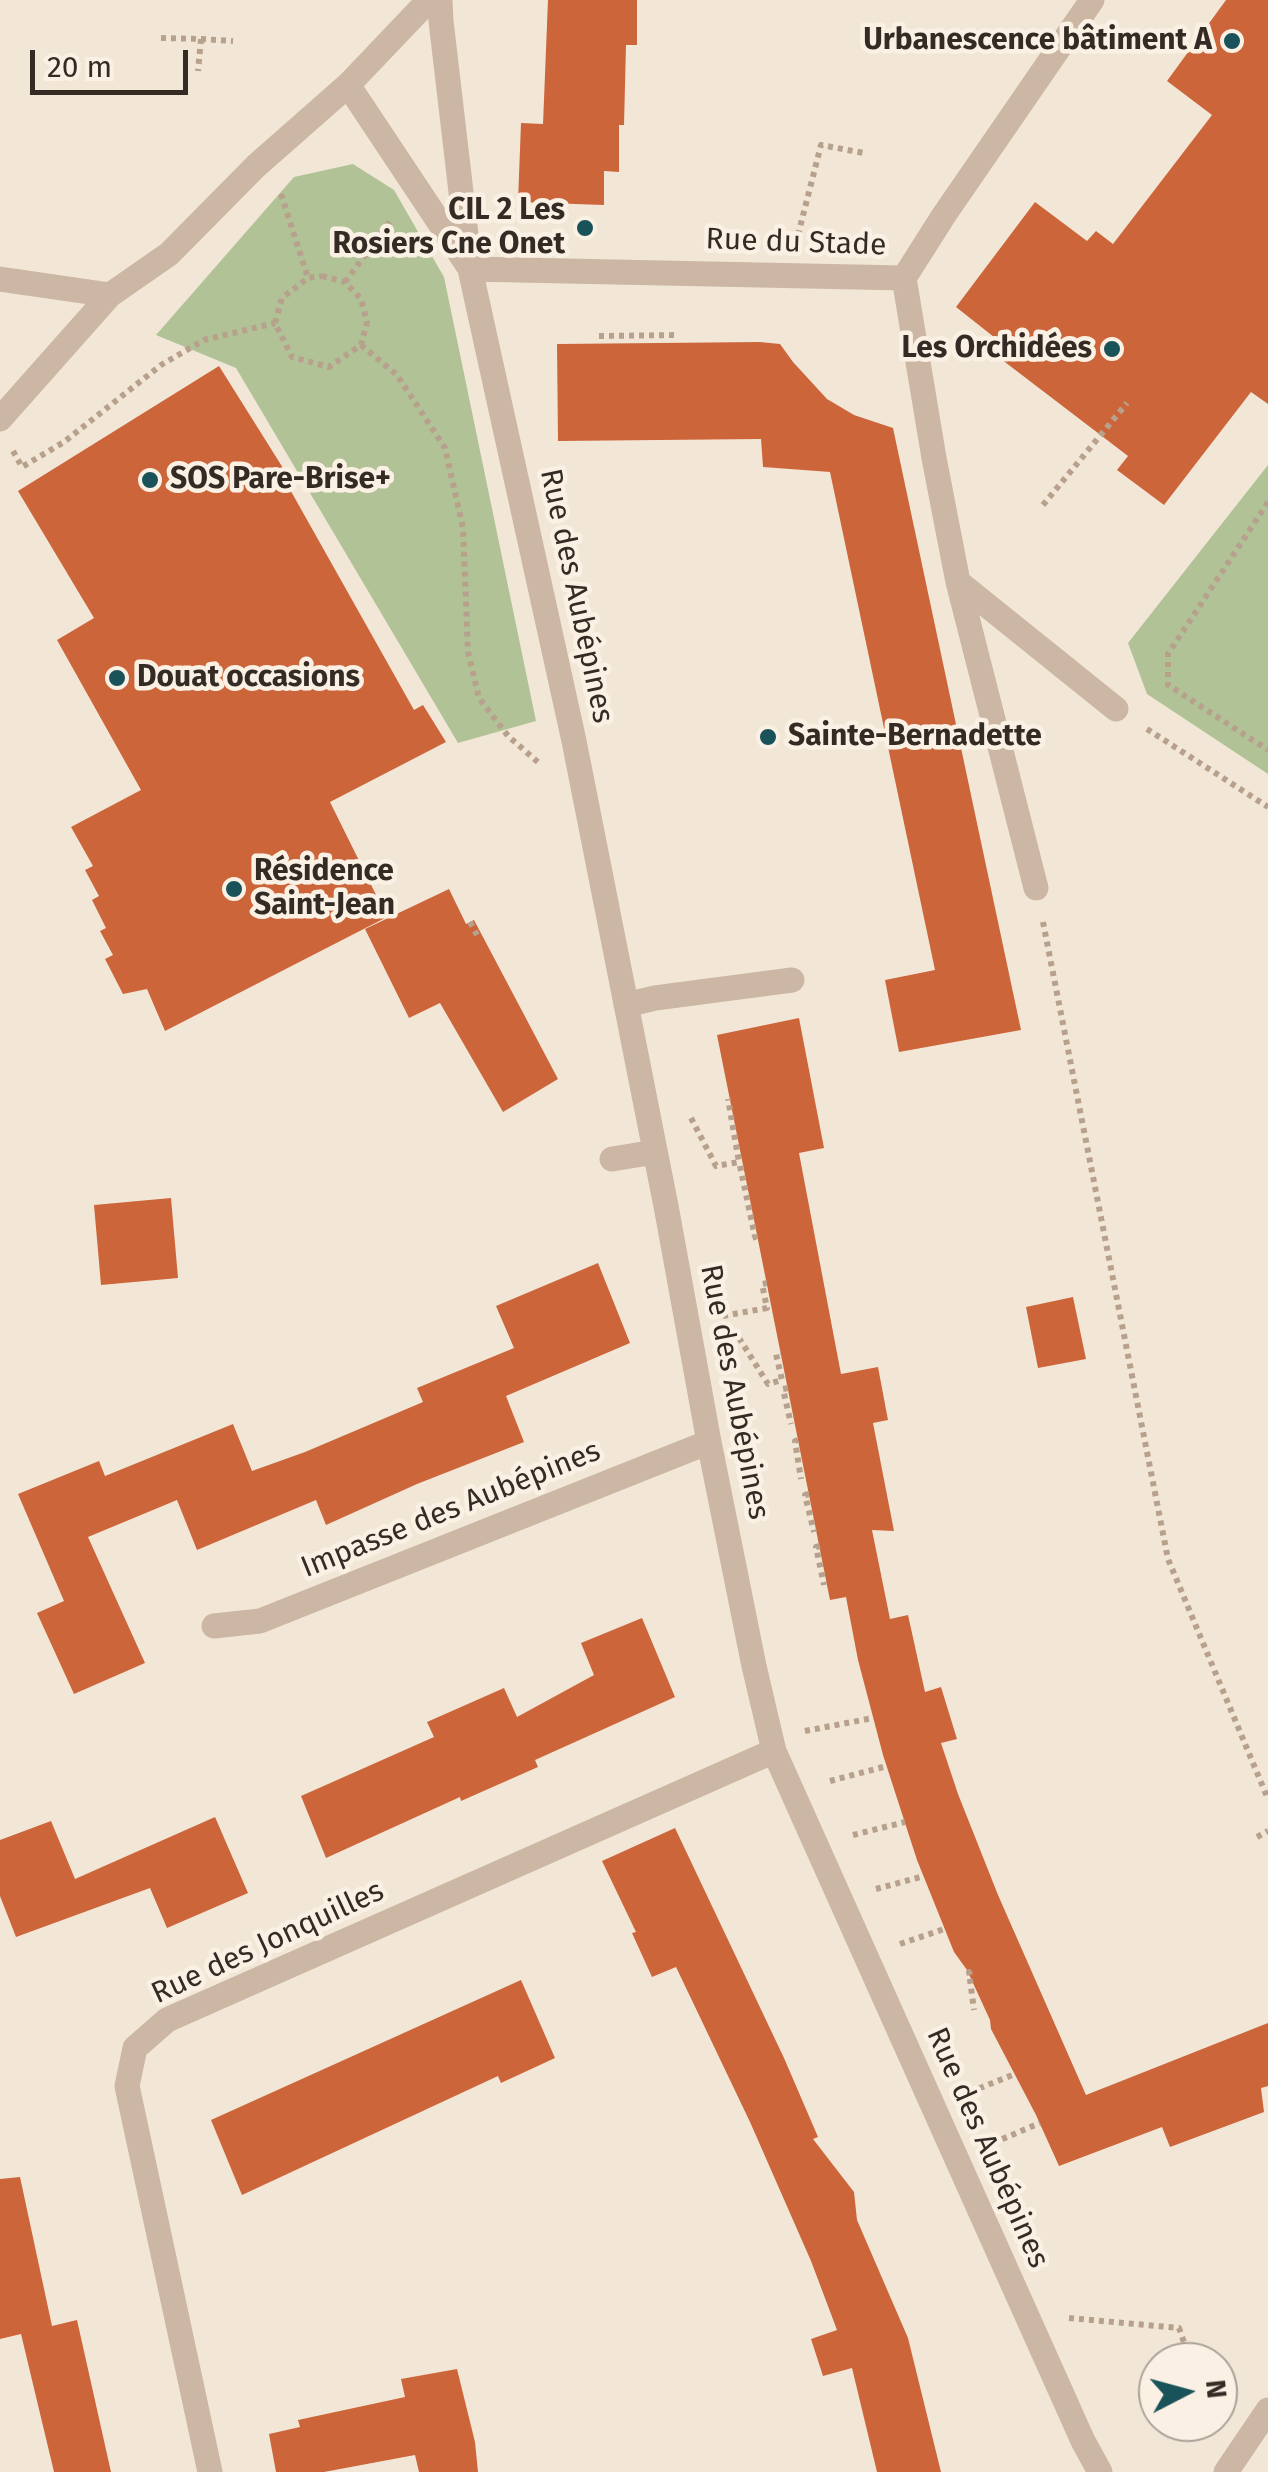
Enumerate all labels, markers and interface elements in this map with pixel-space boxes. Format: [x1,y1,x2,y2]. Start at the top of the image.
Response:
place label: Urbanescence bâtiment A [863,23,1212,59]
scale bar [35,30,192,92]
marker: Urbanescence bâtiment A [1221,30,1243,52]
text: 20 m [47,49,112,85]
place label: CIL 2 Les Rosiers Cne Onet [333,193,565,264]
marker: CIL 2 Les Rosiers Cne Onet [574,217,596,239]
street label: Rue du Stade [705,222,887,264]
place label: Les Orchidées [902,331,1092,367]
marker: Les Orchidées [1101,338,1123,360]
place label: SOS Pare-Brise+ [170,462,391,498]
street label: Rue des Aubépines [531,465,621,727]
marker: SOS Pare-Brise+ [139,469,161,491]
place label: Douat occasions [137,660,360,696]
marker: Douat occasions [106,667,128,689]
place label: Sainte-Bernadette [788,719,1042,755]
marker: Sainte-Bernadette [757,726,779,748]
place label: Résidence Saint-Jean [254,854,395,924]
marker: Résidence Saint-Jean [223,878,245,900]
street label: Rue des Aubépines [692,1261,776,1523]
street label: Impasse des Aubépines [296,1433,606,1587]
street label: Rue des Jonquilles [146,1873,390,2013]
street label: Rue des Aubépines [918,2022,1056,2274]
north arrow [1138,2342,1238,2442]
text: N [1199,2378,1234,2400]

